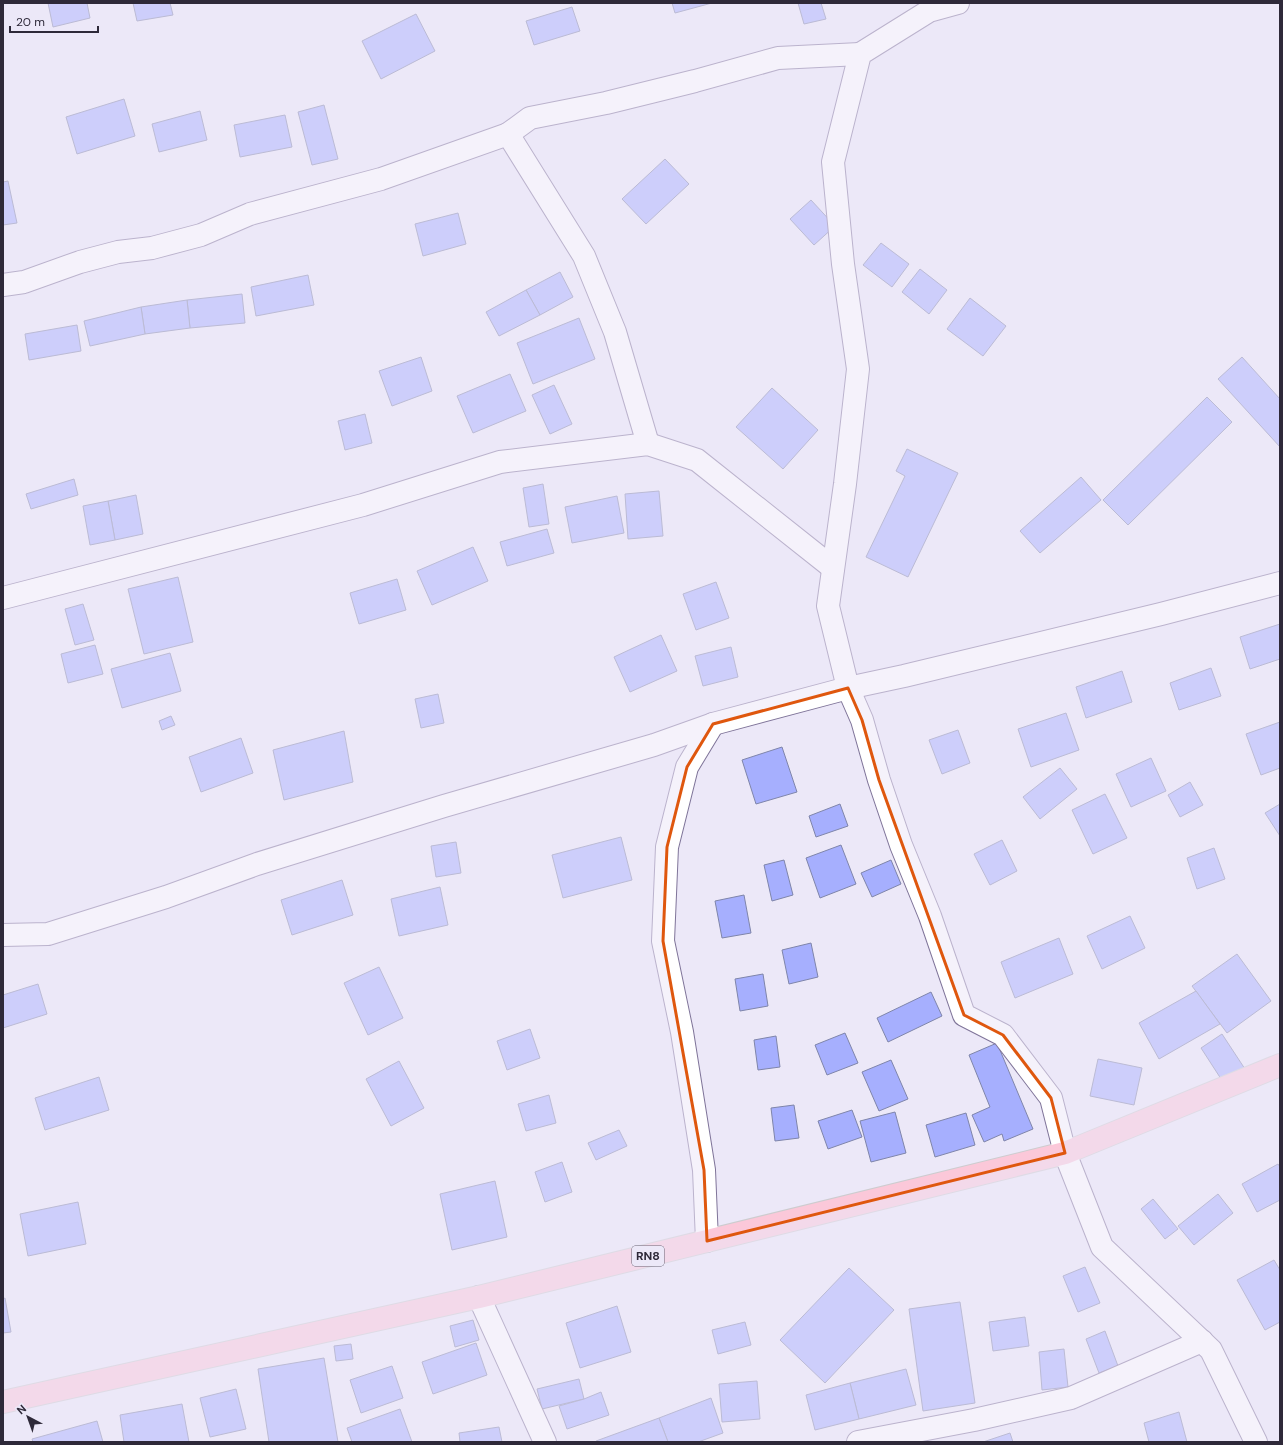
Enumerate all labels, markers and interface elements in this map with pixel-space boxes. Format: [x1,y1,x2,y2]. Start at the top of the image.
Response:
scale bar [10,8,98,34]
text: 20 m [16,14,45,30]
road number: RN8 [632,1246,664,1266]
north arrow [8,1397,48,1437]
text: N [14,1402,29,1417]

